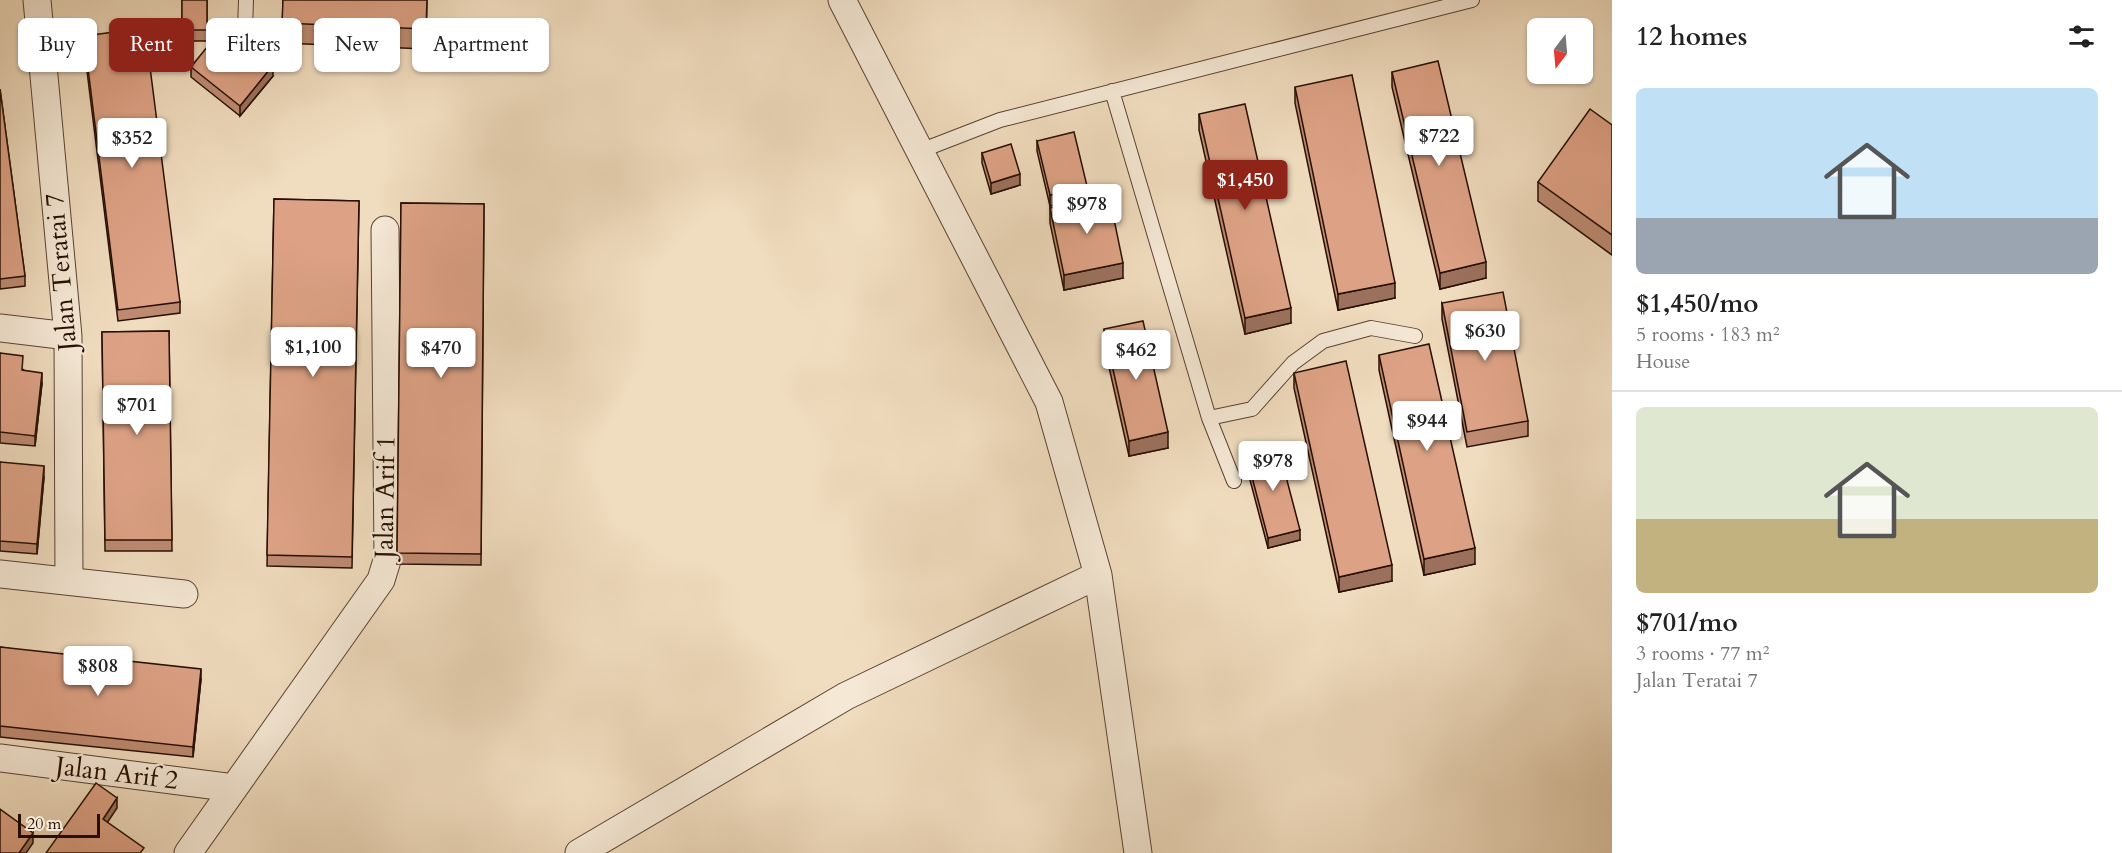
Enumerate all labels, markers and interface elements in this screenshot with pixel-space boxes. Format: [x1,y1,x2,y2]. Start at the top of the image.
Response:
chip: Buy [18,18,97,72]
chip: Rent [109,18,194,72]
chip: Filters [206,18,302,72]
chip: New [314,18,400,72]
chip: Apartment [412,18,549,72]
north arrow [1527,18,1593,84]
map controls [1527,18,1593,84]
text: 12 homes [1636,19,1747,54]
icon: filters [2065,20,2098,53]
pin: $722 [1403,116,1475,167]
pin: $352 [96,118,168,169]
text: $722 [1419,122,1459,149]
text: $352 [112,124,152,151]
icon: home [1813,127,1921,235]
pin: $1,450 [1196,160,1294,211]
text: $1,450 [1216,166,1274,193]
pin: $978 [1051,184,1123,235]
text: $978 [1067,190,1107,217]
street label: Jalan Teratai 7 [37,192,86,356]
text: $1,450/mo [1636,286,1759,321]
pin: $630 [1449,311,1521,362]
text: $630 [1465,317,1505,344]
text: 5 rooms · 183 m² [1636,321,1780,348]
pin: $1,100 [264,327,362,378]
pin: $470 [405,328,477,379]
pin: $462 [1100,330,1172,381]
text: $1,100 [284,333,342,360]
text: $470 [421,334,461,361]
text: $462 [1116,336,1156,363]
text: House [1636,348,1690,375]
pin: $701 [101,385,173,436]
text: $701 [117,391,157,418]
pin: $944 [1391,401,1463,452]
text: $944 [1407,407,1447,434]
street label: Jalan Arif 1 [366,435,404,563]
pin: $978 [1237,441,1309,492]
icon: home [1813,446,1921,554]
text: $978 [1253,447,1293,474]
text: $701/mo [1636,605,1738,640]
text: 3 rooms · 77 m² [1636,640,1769,667]
pin: $808 [62,646,134,697]
text: $808 [78,652,118,679]
text: Jalan Teratai 7 [1636,667,1758,694]
street label: Jalan Arif 2 [50,748,180,798]
scale bar [18,811,100,838]
text: 20 m [27,813,61,835]

